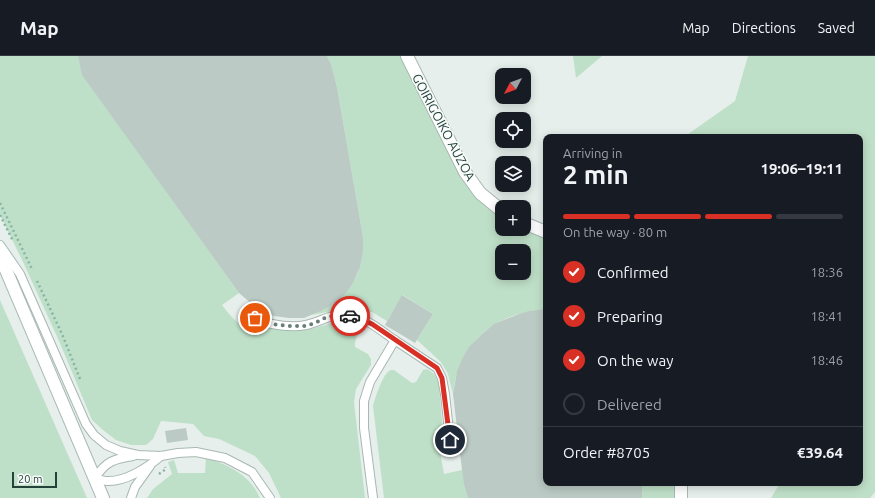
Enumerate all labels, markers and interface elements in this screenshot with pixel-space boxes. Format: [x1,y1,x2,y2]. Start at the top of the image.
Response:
text: Map [20,17,59,39]
text: Map [682,20,710,36]
text: Directions [732,20,796,36]
text: Saved [818,20,855,36]
north arrow [495,68,531,104]
map controls [495,68,531,280]
street label: GOIRIGOIKO AUZOA [410,71,478,183]
button: locate [495,112,531,148]
text: Arriving in [563,146,622,160]
button: layers [495,156,531,192]
text: 2 min [563,160,629,189]
text: 19:06–19:11 [760,160,843,177]
button: + [495,200,531,236]
text: On the way · 80 m [563,225,667,239]
button: − [495,244,531,280]
icon: check [563,261,585,283]
text: Confirmed [597,264,669,281]
text: 18:36 [810,265,843,279]
courier [330,296,370,336]
pin [238,301,272,335]
icon: car [339,305,361,327]
icon: check [563,305,585,327]
icon: bag [244,307,266,329]
text: Preparing [597,308,663,325]
text: 18:41 [810,309,843,323]
icon: check [563,349,585,371]
text: On the way [597,352,673,369]
text: 18:46 [810,353,843,367]
text: Delivered [597,396,662,413]
pin [433,423,467,457]
icon: home [439,429,461,451]
text: Order #8705 [563,444,650,461]
text: €39.64 [797,444,843,461]
scale bar [12,470,57,489]
text: 20 m [18,473,42,485]

